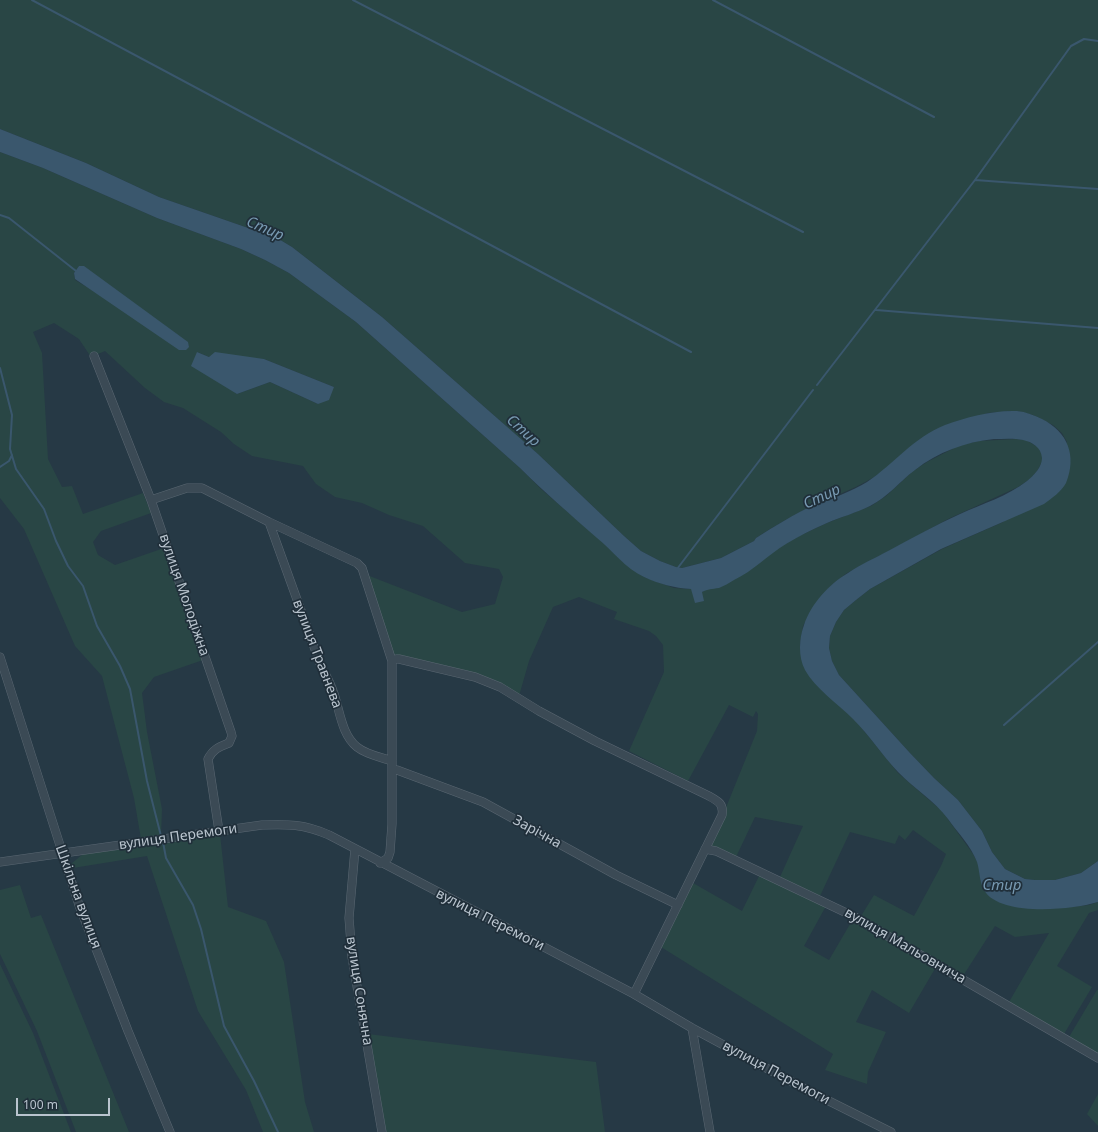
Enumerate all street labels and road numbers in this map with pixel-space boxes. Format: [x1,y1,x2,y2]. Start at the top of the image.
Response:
street label: вулиця Молодіжна [155,532,213,658]
street label: вулиця Травнева [289,597,345,711]
street label: Зарічна [510,812,564,852]
street label: вулиця Перемоги [118,820,238,854]
street label: Шкільна вулиця [51,843,105,951]
street label: вулиця Перемоги [433,885,547,955]
street label: вулиця Мальовнича [841,904,969,988]
street label: вулиця Сонячна [342,935,376,1047]
street label: вулиця Перемоги [719,1038,833,1108]

